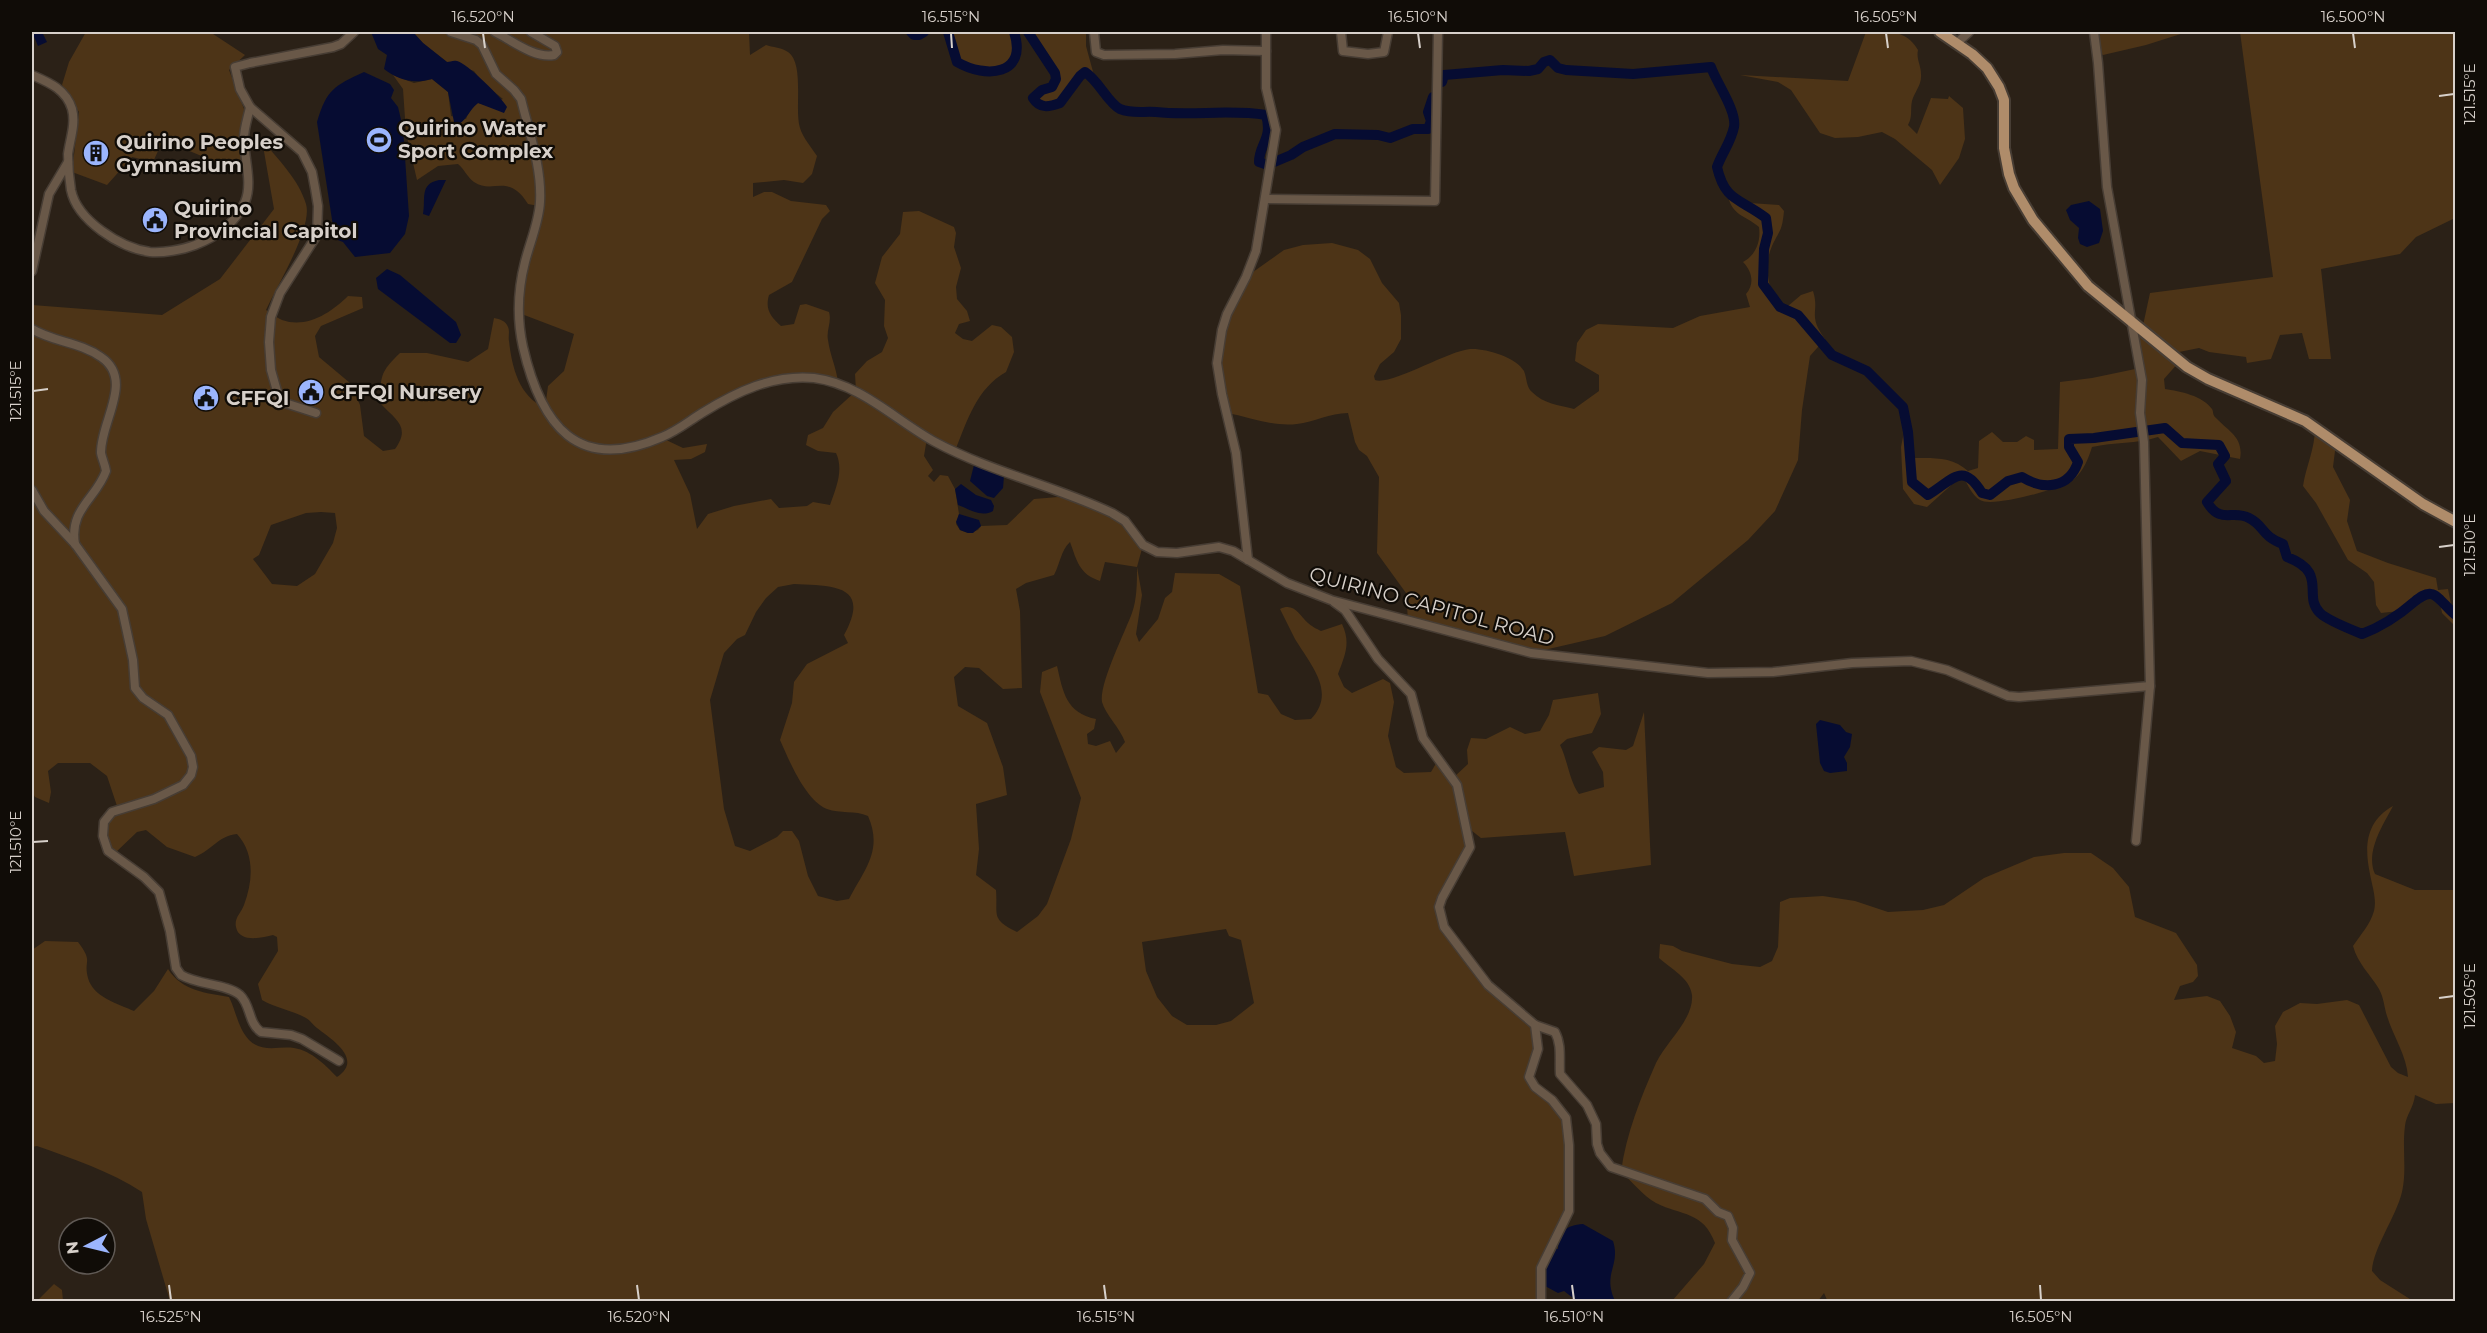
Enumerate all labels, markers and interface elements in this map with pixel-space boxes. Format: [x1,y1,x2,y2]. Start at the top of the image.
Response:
text: 16.520°N [451,7,515,26]
text: 16.515°N [922,7,980,26]
text: 16.510°N [1388,7,1448,26]
text: 16.505°N [1854,7,1918,26]
text: 16.500°N [2321,7,2385,26]
text: 121.515°E [2460,63,2479,125]
place label: Quirino Water Sport Complex [398,116,553,163]
sports icon: Quirino Water Sport Complex [364,125,394,155]
place label: Quirino Peoples Gymnasium [116,130,283,177]
building icon: Quirino Peoples Gymnasium [81,138,111,168]
place label: Quirino Provincial Capitol [174,196,357,243]
public building icon: Quirino Provincial Capitol [140,205,170,235]
text: 121.515°E [6,360,25,422]
public building icon: CFFQI Nursery [296,377,326,407]
place label: CFFQI Nursery [330,380,482,404]
public building icon: CFFQI [191,383,221,413]
place label: CFFQI [226,386,289,410]
text: 121.510°E [2460,514,2479,576]
street label: QUIRINO CAPITOL ROAD [1307,562,1557,650]
text: 121.510°E [6,811,25,873]
text: 121.505°E [2460,963,2479,1029]
north arrow [57,1216,117,1276]
text: N [62,1240,83,1255]
text: 16.525°N [140,1307,202,1326]
text: 16.520°N [607,1307,671,1326]
text: 16.515°N [1077,1307,1135,1326]
text: 16.510°N [1544,1307,1604,1326]
text: 16.505°N [2009,1307,2073,1326]

